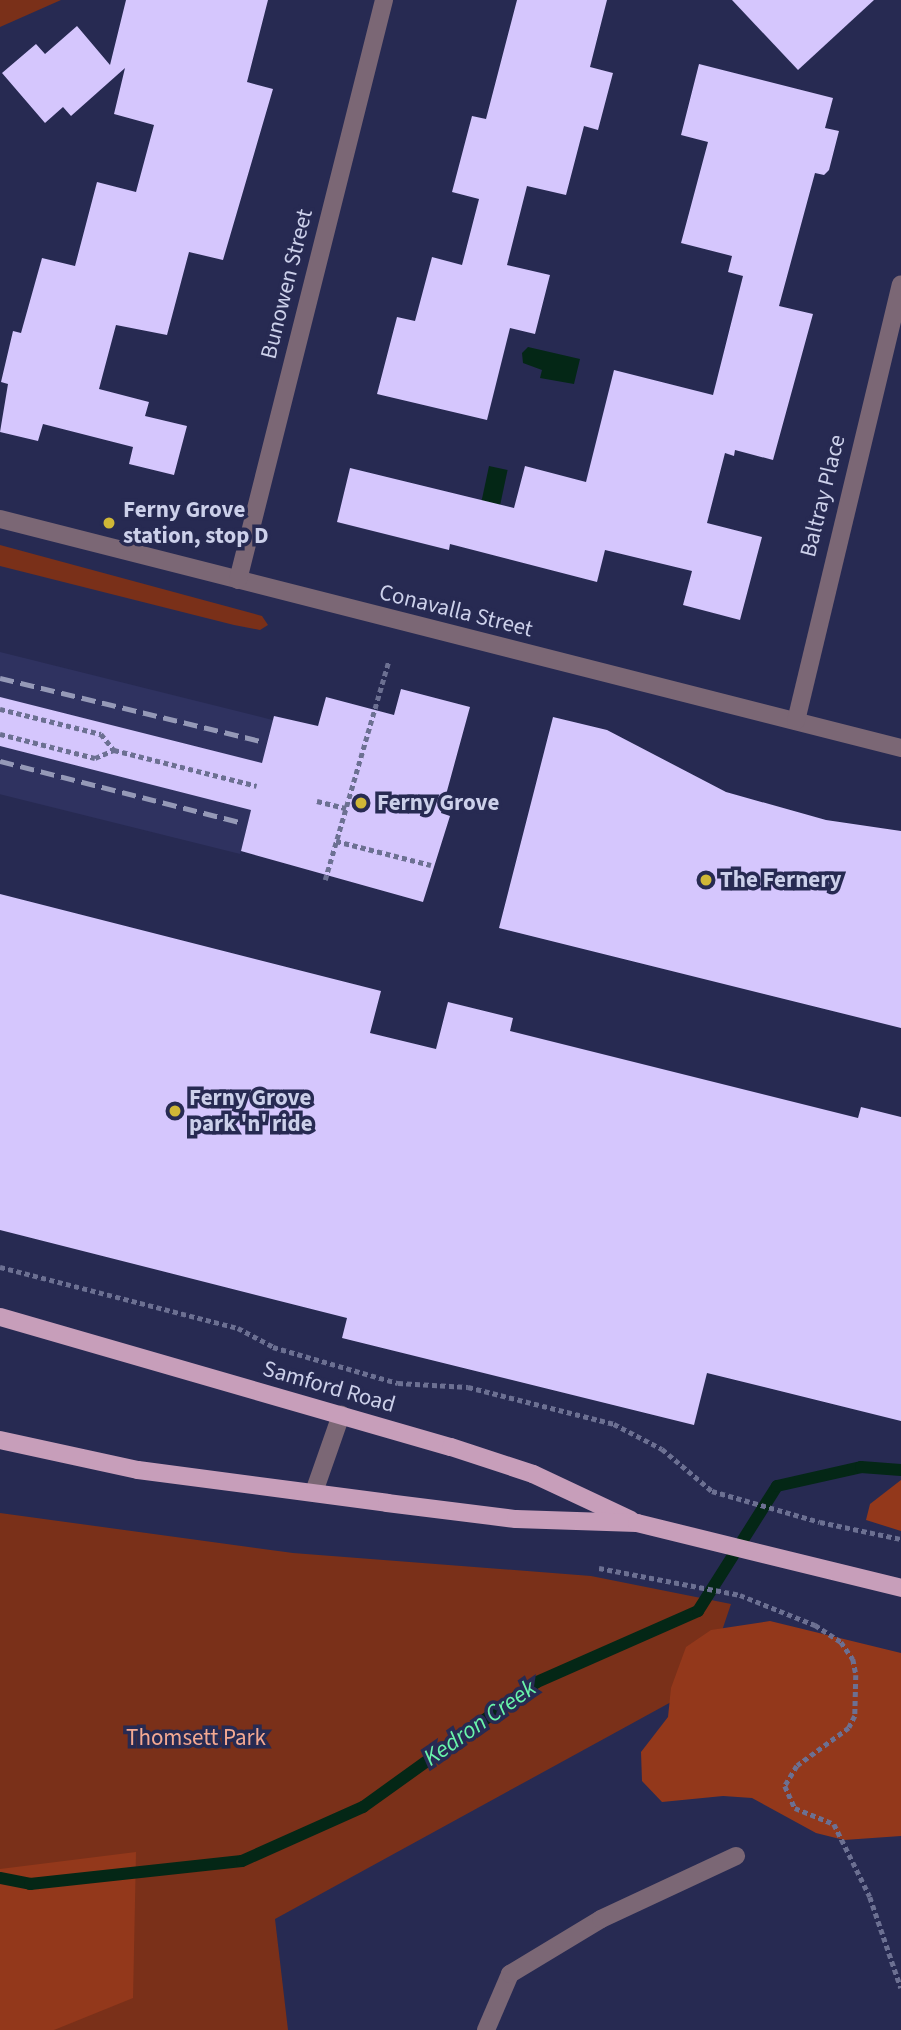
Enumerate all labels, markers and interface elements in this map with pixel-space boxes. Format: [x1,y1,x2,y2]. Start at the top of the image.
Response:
street label: Bunowen Street [255,206,319,362]
street label: Baltray Place [794,432,852,560]
place label: Ferny Grove station, stop D [123,496,269,550]
marker: Ferny Grove station, stop D [101,515,117,531]
street label: Conavalla Street [376,579,536,643]
place label: Ferny Grove [377,789,499,817]
marker: Ferny Grove [351,793,371,813]
place label: The Fernery [720,866,842,894]
marker: The Fernery [698,872,714,888]
place label: Ferny Grove park 'n' ride [189,1084,313,1138]
marker: Ferny Grove park 'n' ride [167,1103,183,1119]
street label: Samford Road [260,1355,398,1419]
water label: Kedron Creek [418,1674,542,1772]
park label: Thomsett Park [126,1724,266,1752]

